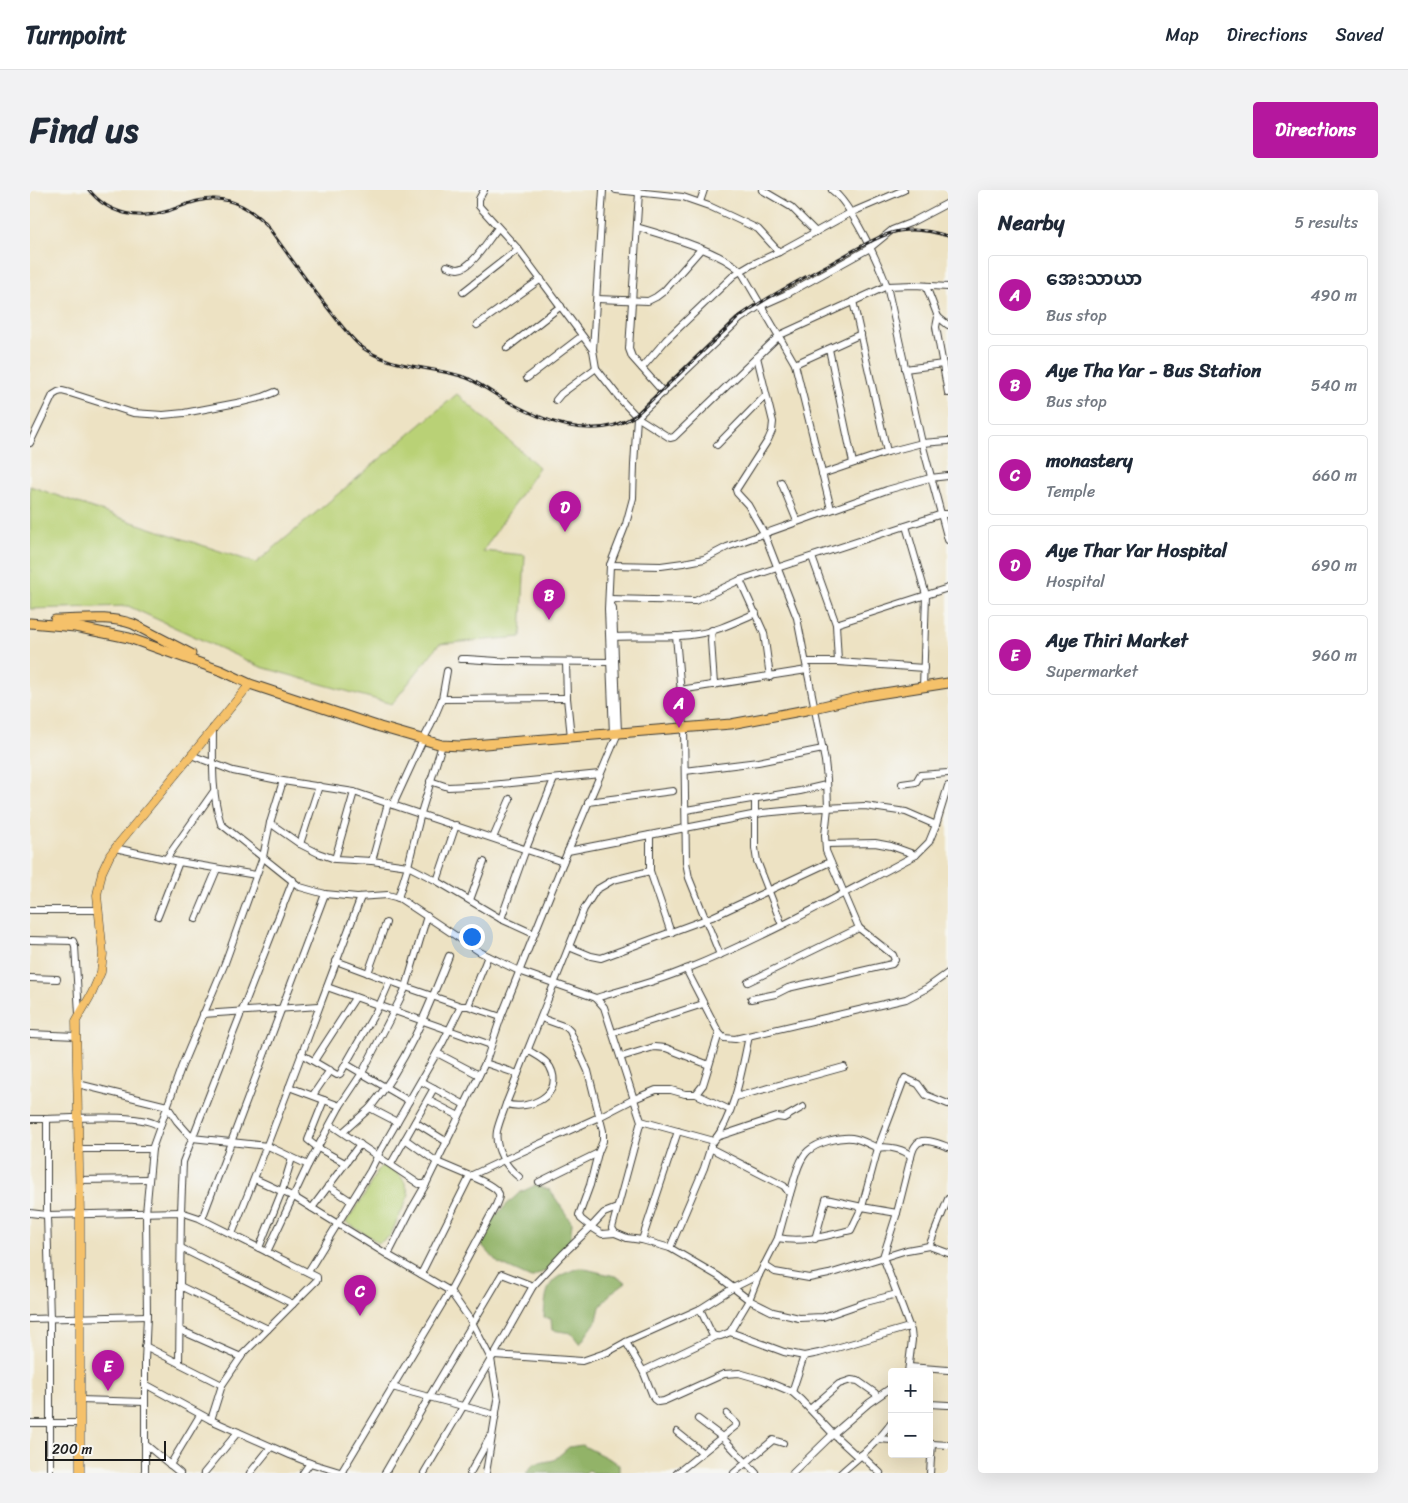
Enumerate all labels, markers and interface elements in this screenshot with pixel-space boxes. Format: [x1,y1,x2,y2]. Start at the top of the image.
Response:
text: Turnpoint [25,14,127,56]
text: Map [1166,19,1199,51]
text: Directions [1227,19,1308,51]
text: Saved [1336,19,1383,51]
text: Find us [30,99,138,161]
button: Directions [1253,102,1378,158]
text: Nearby [998,204,1064,242]
text: 5 results [1294,208,1358,237]
text: အေးသာယာ [1046,262,1142,295]
text: A [1010,281,1020,310]
text: 490 m [1311,281,1357,310]
text: Bus stop [1046,301,1107,330]
text: Aye Tha Yar - Bus Station [1046,354,1261,387]
text: B [1010,371,1020,400]
text: 540 m [1311,371,1357,400]
text: Bus stop [1046,387,1107,416]
text: monastery [1046,444,1133,477]
text: C [1010,461,1020,490]
text: 660 m [1312,461,1357,490]
text: Temple [1046,477,1095,506]
pin: D [549,491,581,532]
text: Aye Thar Yar Hospital [1046,534,1227,567]
text: D [1010,551,1020,580]
text: 690 m [1312,551,1357,580]
text: Hospital [1046,567,1105,596]
pin: B [533,579,565,620]
text: Aye Thiri Market [1046,624,1188,657]
text: E [1011,641,1019,670]
text: 960 m [1312,641,1357,670]
text: Supermarket [1046,657,1138,686]
pin: A [663,687,695,728]
your location [459,924,485,950]
pin: C [344,1275,376,1316]
pin: E [92,1350,124,1391]
map controls [888,1368,933,1458]
button: + [888,1368,933,1413]
button: − [888,1413,933,1458]
text: 200 m [52,1437,92,1462]
scale bar [45,1438,166,1461]

